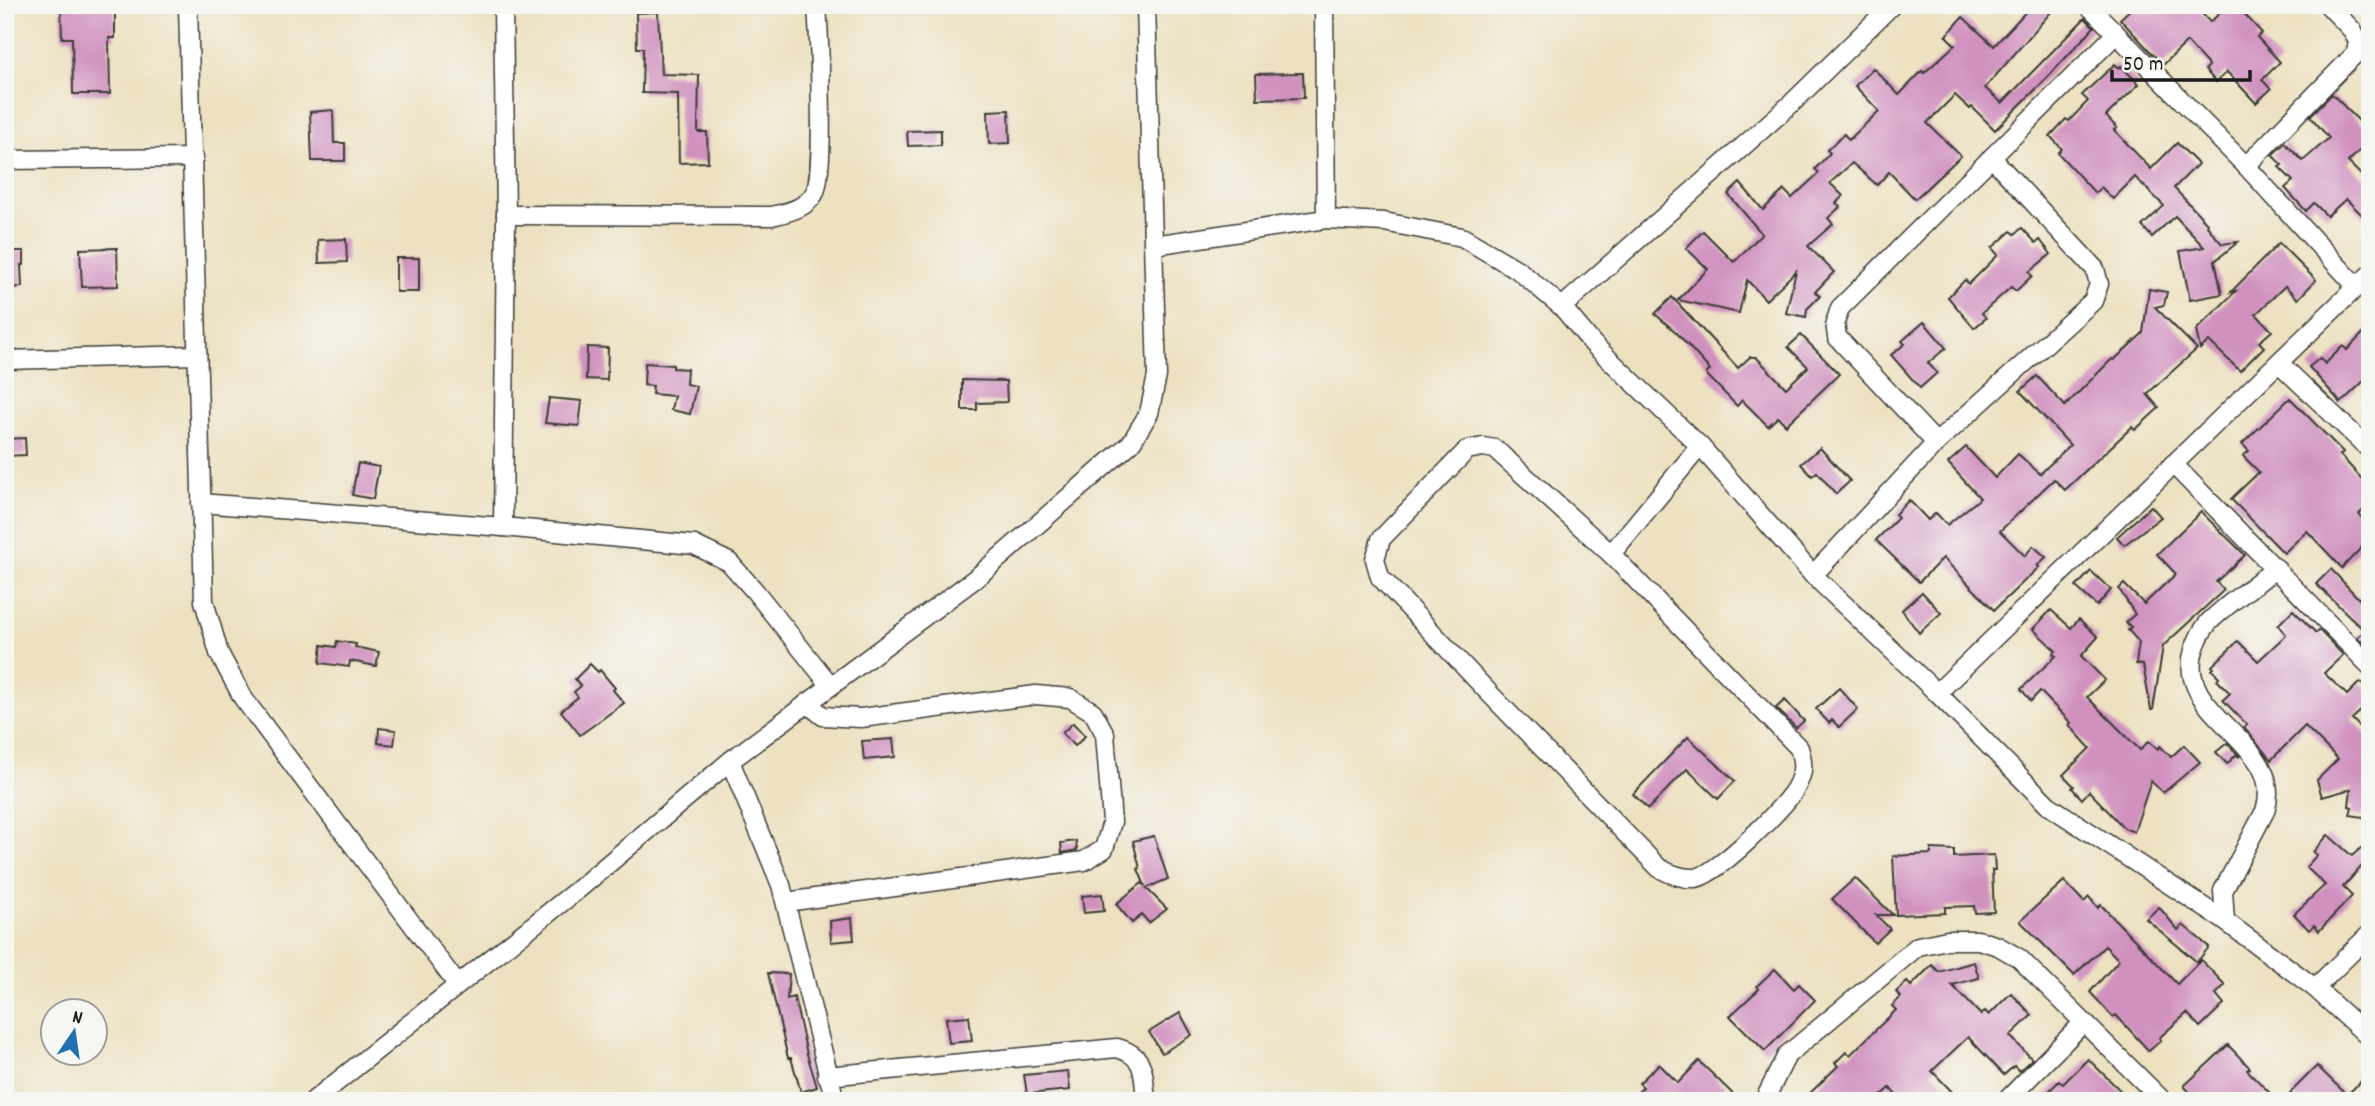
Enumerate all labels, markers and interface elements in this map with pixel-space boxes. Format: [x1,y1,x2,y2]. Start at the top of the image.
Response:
scale bar [2112,38,2251,82]
text: 50 m [2123,51,2163,81]
north arrow [38,998,108,1068]
text: N [69,1005,85,1033]

